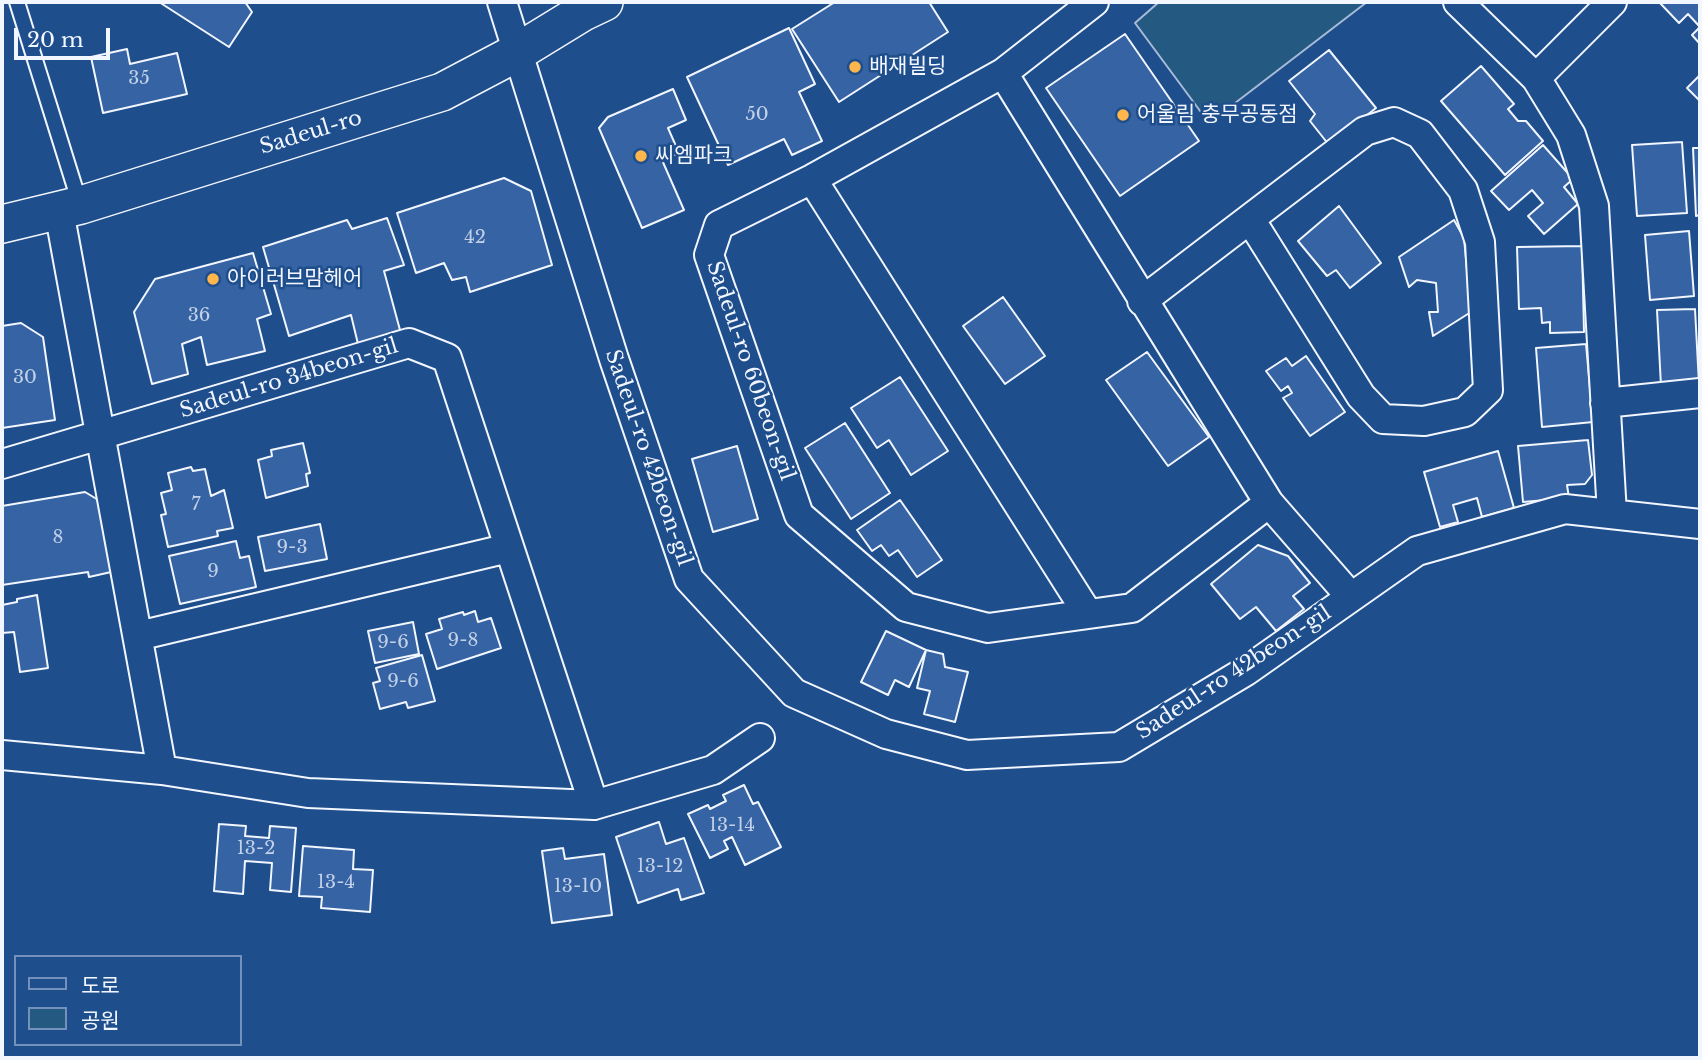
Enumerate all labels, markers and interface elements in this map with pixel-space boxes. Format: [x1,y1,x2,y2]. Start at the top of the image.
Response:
scale bar [18,14,114,58]
text: 20 m [27,27,84,53]
place label: 배재빌딩 [869,54,946,80]
marker: 배재빌딩 [847,59,863,75]
house number: 35 [128,68,150,90]
place label: 어울림 충무공동점 [1137,102,1298,128]
house number: 50 [745,104,769,126]
street label: Sadeul-ro [257,106,365,160]
marker: 어울림 충무공동점 [1115,107,1131,123]
place label: 씨엠파크 [655,143,732,169]
marker: 씨엠파크 [633,148,649,164]
house number: 42 [464,227,486,249]
street label: Sadeul-ro 60beon-gil [701,258,799,484]
place label: 아이러브맘헤어 [227,266,362,292]
marker: 아이러브맘헤어 [205,271,221,287]
house number: 36 [188,305,210,327]
street label: Sadeul-ro 34beon-gil [177,334,401,424]
street label: Sadeul-ro 42beon-gil [599,347,697,569]
house number: 30 [13,367,37,389]
house number: 7 [191,494,201,516]
house number: 8 [53,527,63,549]
house number: 9-3 [277,537,307,559]
house number: 9 [207,561,219,583]
street label: Sadeul-ro 42beon-gil [1132,601,1336,745]
house number: 9-8 [448,630,478,652]
house number: 9-6 [377,632,409,654]
house number: 9-6 [387,671,419,693]
house number: 13-14 [709,815,755,837]
house number: 13-2 [237,838,275,860]
house number: 13-12 [637,856,683,878]
house number: 13-4 [317,872,355,894]
house number: 13-10 [554,876,602,898]
legend [14,955,242,1046]
text: 도로 [81,973,120,999]
text: 공원 [81,1008,120,1034]

